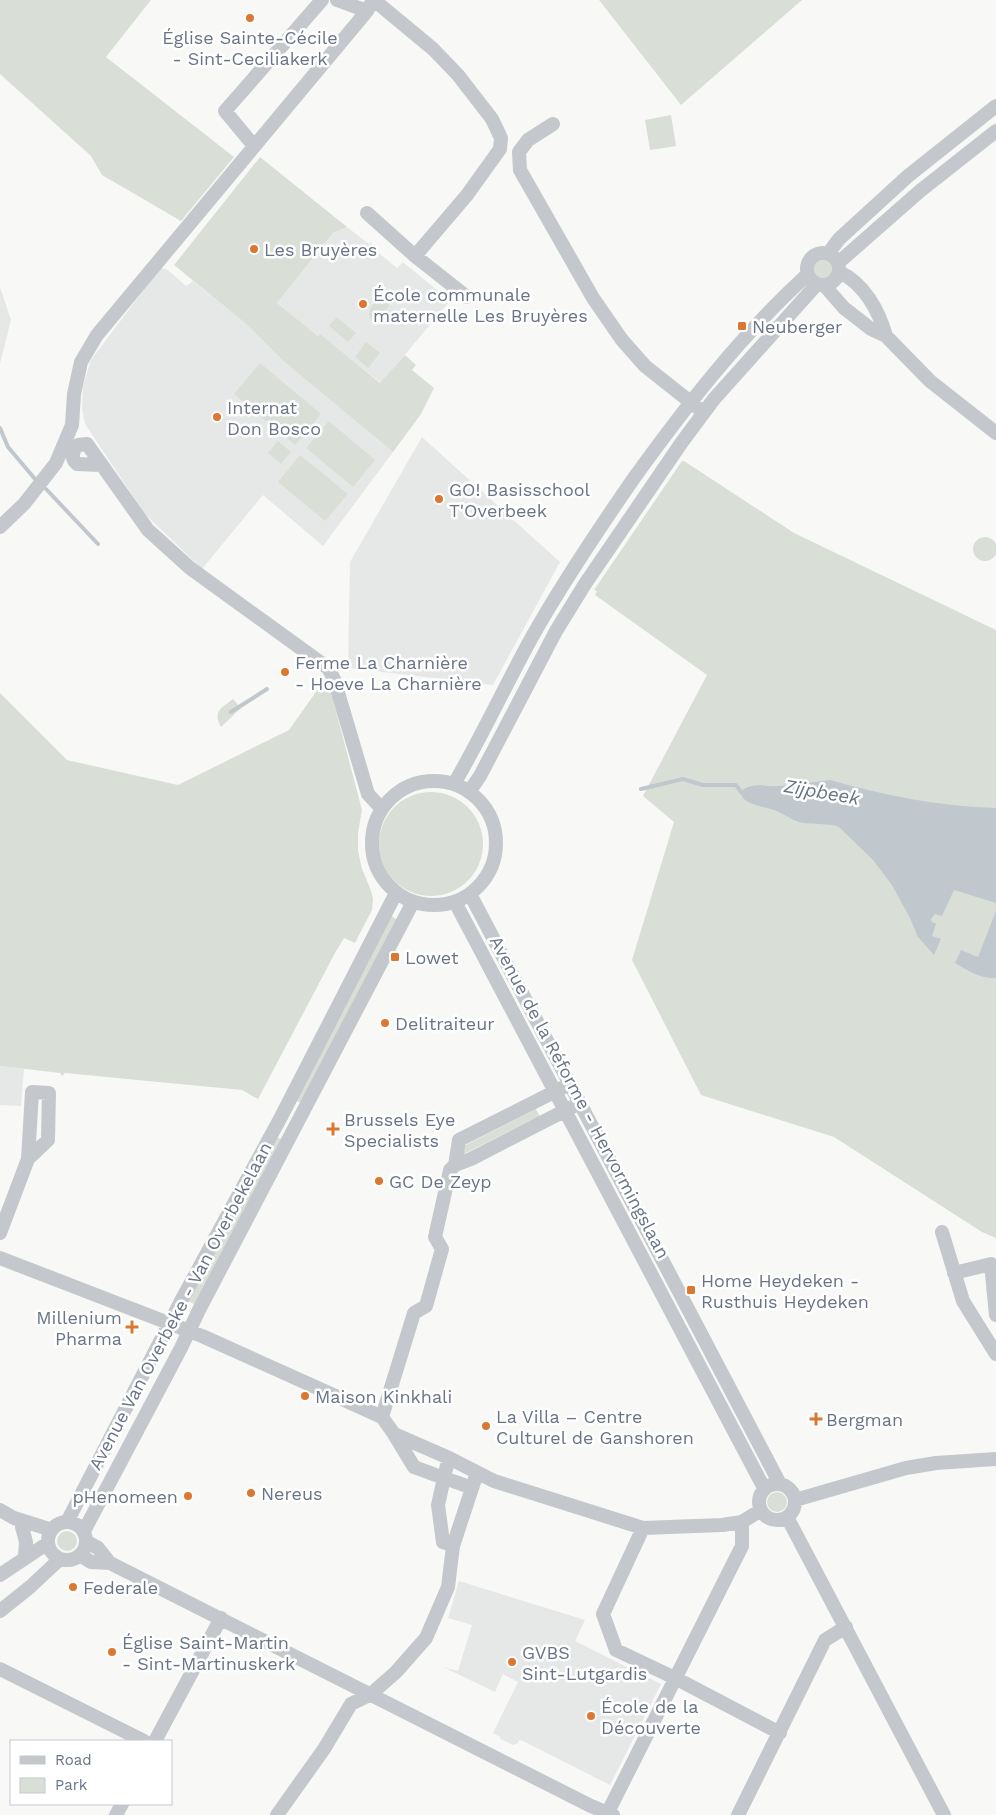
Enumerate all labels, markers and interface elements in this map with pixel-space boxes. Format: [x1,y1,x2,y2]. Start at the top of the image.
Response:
marker: Église Sainte-Cécile - Sint-Ceciliakerk [244,12,256,24]
place label: Église Sainte-Cécile - Sint-Ceciliakerk [162,27,338,69]
place label: Les Bruyères [264,239,377,260]
marker: Les Bruyères [248,243,260,255]
place label: École communale maternelle Les Bruyères [373,284,588,326]
marker: École communale maternelle Les Bruyères [357,298,369,310]
place label: Neuberger [752,316,842,337]
marker: Neuberger [736,320,748,332]
place label: Internat Don Bosco [227,397,321,439]
marker: Internat Don Bosco [211,411,223,423]
place label: GO! Basisschool T'Overbeek [449,479,591,521]
marker: GO! Basisschool T'Overbeek [433,493,445,505]
place label: Ferme La Charnière - Hoeve La Charnière [295,652,482,694]
marker: Ferme La Charnière - Hoeve La Charnière [279,666,291,678]
water label: Zijpbeek [781,774,862,810]
street label: Avenue de la Réforme - Hervormingslaan [486,932,674,1262]
place label: Lowet [405,947,459,968]
marker: Lowet [389,951,401,963]
place label: Delitraiteur [395,1013,495,1034]
marker: Delitraiteur [379,1017,391,1029]
place label: Brussels Eye Specialists [344,1109,455,1151]
marker: Brussels Eye Specialists [326,1122,340,1136]
street label: Avenue Van Overbeke - Van Overbekelaan [84,1139,276,1473]
place label: GC De Zeyp [389,1171,491,1192]
marker: GC De Zeyp [373,1175,385,1187]
place label: Home Heydeken - Rusthuis Heydeken [701,1270,869,1312]
marker: Home Heydeken - Rusthuis Heydeken [685,1284,697,1296]
place label: Millenium Pharma [36,1307,122,1349]
marker: Millenium Pharma [126,1321,138,1333]
place label: Maison Kinkhali [315,1386,452,1407]
marker: Maison Kinkhali [299,1390,311,1402]
place label: La Villa – Centre Culturel de Ganshoren [496,1406,694,1448]
place label: Bergman [826,1409,903,1430]
marker: Bergman [810,1413,822,1425]
marker: La Villa – Centre Culturel de Ganshoren [480,1420,492,1432]
place label: Nereus [261,1483,323,1504]
place label: pHenomeen [72,1486,178,1507]
marker: Nereus [245,1487,257,1499]
marker: pHenomeen [182,1490,194,1502]
place label: Federale [83,1577,158,1598]
marker: Federale [67,1581,79,1593]
place label: Église Saint-Martin - Sint-Martinuskerk [122,1632,295,1674]
place label: GVBS Sint-Lutgardis [522,1642,647,1684]
marker: Église Saint-Martin - Sint-Martinuskerk [106,1646,118,1658]
marker: GVBS Sint-Lutgardis [506,1656,518,1668]
place label: École de la Découverte [601,1696,701,1738]
marker: École de la Découverte [585,1710,597,1722]
legend [10,1740,172,1805]
text: Road [55,1751,92,1769]
text: Park [55,1776,88,1794]

